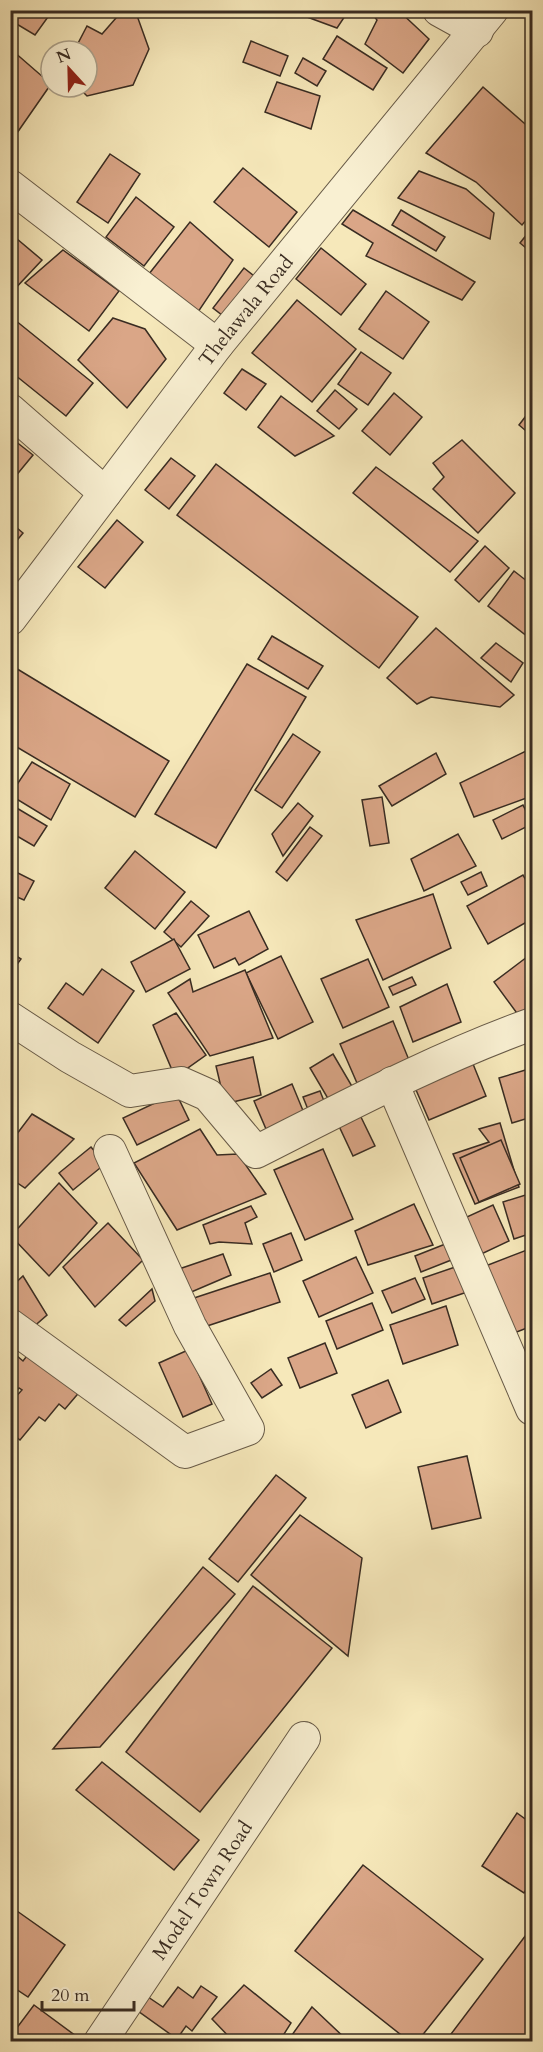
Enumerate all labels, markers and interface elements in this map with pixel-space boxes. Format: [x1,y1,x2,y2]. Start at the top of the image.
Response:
north arrow [39,39,99,99]
text: N [53,43,74,69]
street label: Thelawala Road [192,249,300,372]
street label: Model Town Road [146,1815,259,1965]
scale bar [42,1974,134,2012]
text: 20 m [51,1983,90,2008]

